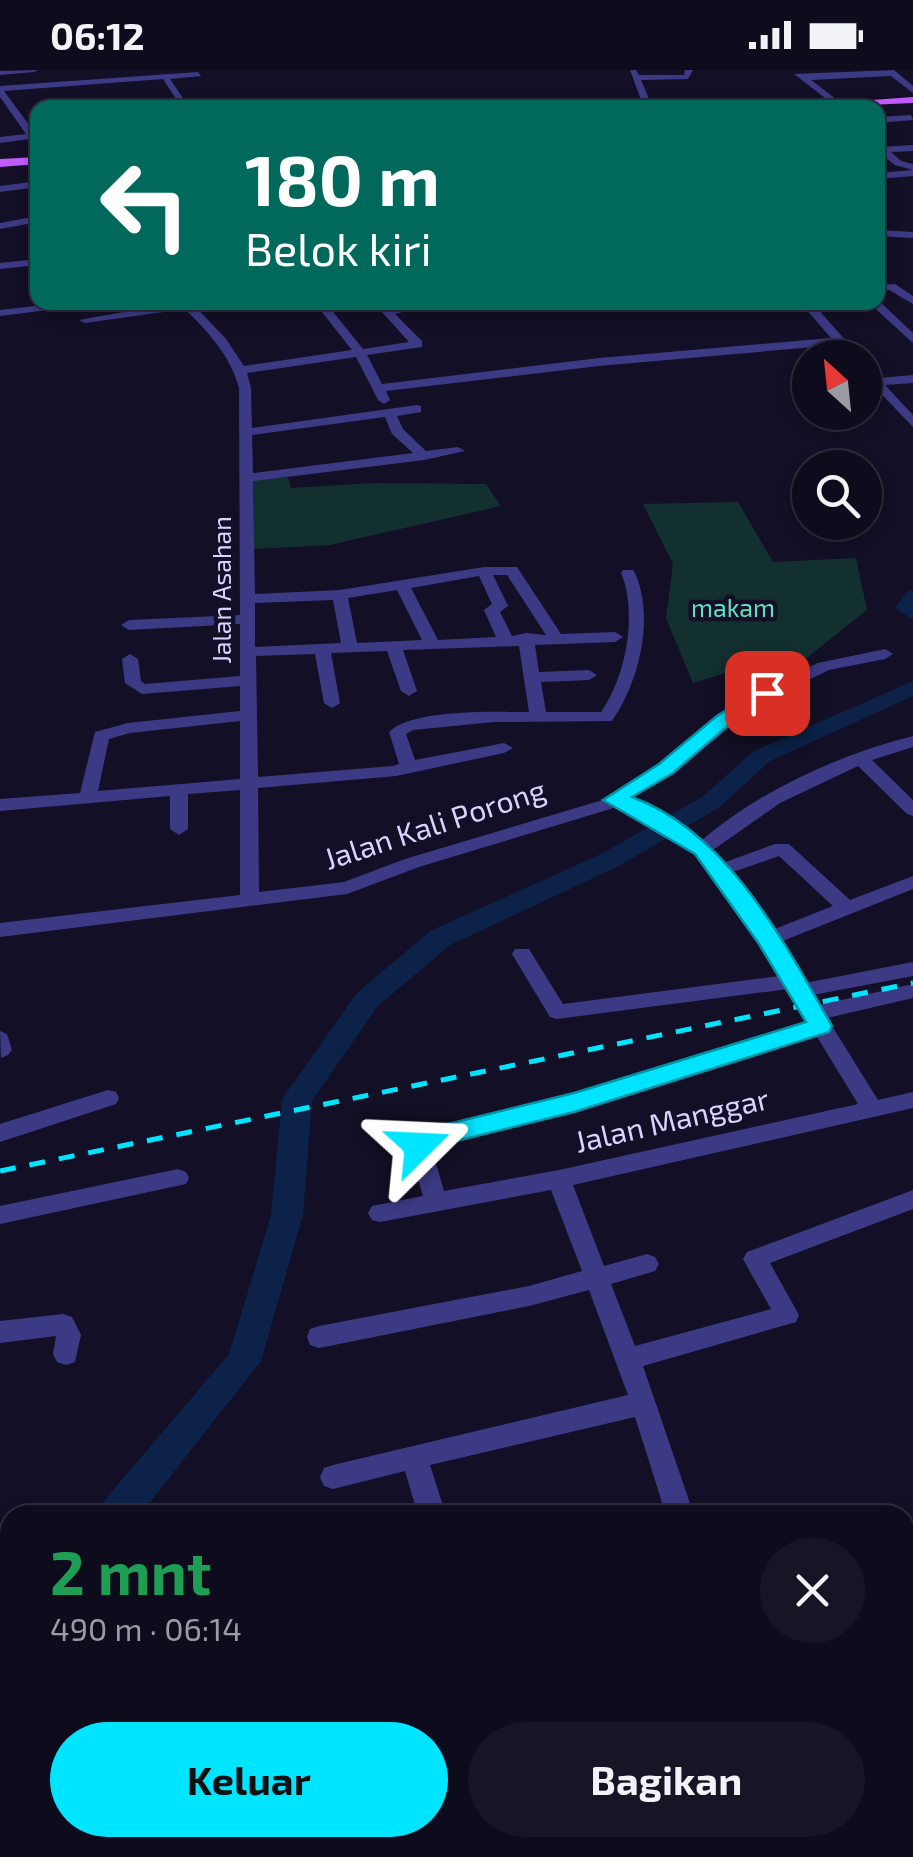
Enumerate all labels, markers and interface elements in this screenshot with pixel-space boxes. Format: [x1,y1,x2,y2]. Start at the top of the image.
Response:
text: 06:12 [50,12,145,58]
text: 180 m [245,136,440,220]
icon: left [80,140,210,270]
text: Belok kiri [245,221,432,275]
north arrow [792,340,882,430]
map controls [792,340,882,540]
button: search [792,450,882,540]
street label: Jalan Asahan [206,516,236,664]
park label: makam [691,592,775,622]
pin [725,651,810,736]
icon: arrive [740,666,795,721]
street label: Jalan Kali Porong [319,770,550,876]
street label: Jalan Manggar [571,1079,772,1159]
position arrow [367,1094,471,1198]
text: 2 mnt [50,1535,211,1607]
button: close [760,1538,865,1643]
text: 490 m · 06:14 [50,1609,242,1647]
button: Keluar [50,1722,448,1837]
button: Bagikan [468,1722,865,1837]

